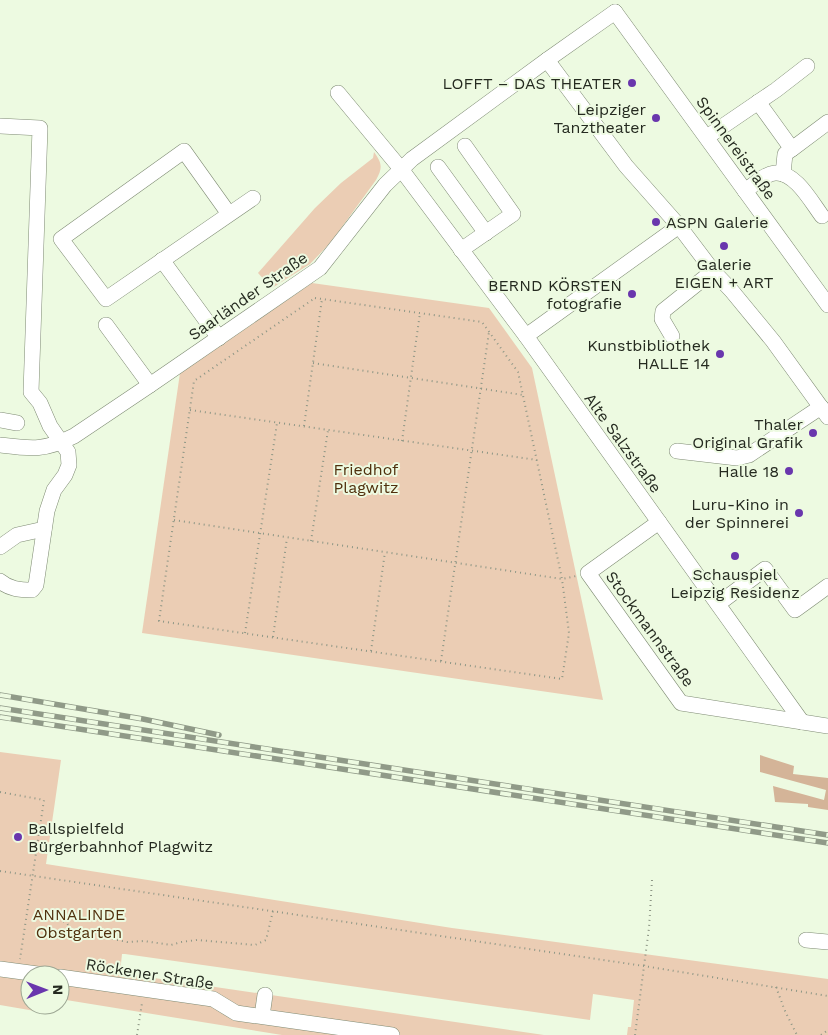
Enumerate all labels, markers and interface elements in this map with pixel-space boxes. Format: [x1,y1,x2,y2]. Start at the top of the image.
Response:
place label: LOFFT – DAS THEATER [442,74,622,93]
marker: LOFFT – DAS THEATER [626,77,638,89]
street label: Spinnereistraße [692,93,780,203]
place label: Leipziger Tanztheater [553,100,646,137]
marker: Leipziger Tanztheater [650,112,662,124]
place label: ASPN Galerie [666,213,768,232]
marker: ASPN Galerie [650,216,662,228]
marker: Galerie EIGEN + ART [718,240,730,252]
street label: Saarländer Straße [185,248,311,344]
place label: Galerie EIGEN + ART [675,255,774,292]
place label: BERND KÖRSTEN fotografie [488,276,622,313]
marker: BERND KÖRSTEN fotografie [626,288,638,300]
place label: Kunstbibliothek HALLE 14 [587,336,710,373]
marker: Kunstbibliothek HALLE 14 [714,348,726,360]
street label: Alte Salzstraße [580,389,666,497]
place label: Thaler Original Grafik [692,415,803,452]
marker: Thaler Original Grafik [807,427,819,439]
park label: Friedhof Plagwitz [334,460,399,497]
place label: Halle 18 [718,462,779,481]
marker: Halle 18 [783,465,795,477]
place label: Luru-Kino in der Spinnerei [685,495,789,532]
marker: Luru-Kino in der Spinnerei [793,507,805,519]
marker: Schauspiel Leipzig Residenz [729,550,741,562]
place label: Schauspiel Leipzig Residenz [670,565,800,602]
street label: Stockmannstraße [602,567,698,691]
place label: Ballspielfeld Bürgerbahnhof Plagwitz [28,819,213,856]
marker: Ballspielfeld Bürgerbahnhof Plagwitz [12,831,24,843]
park label: ANNALINDE Obstgarten [33,905,125,942]
street label: Röckener Straße [85,955,215,993]
north arrow [20,965,70,1015]
text: N [50,984,66,995]

